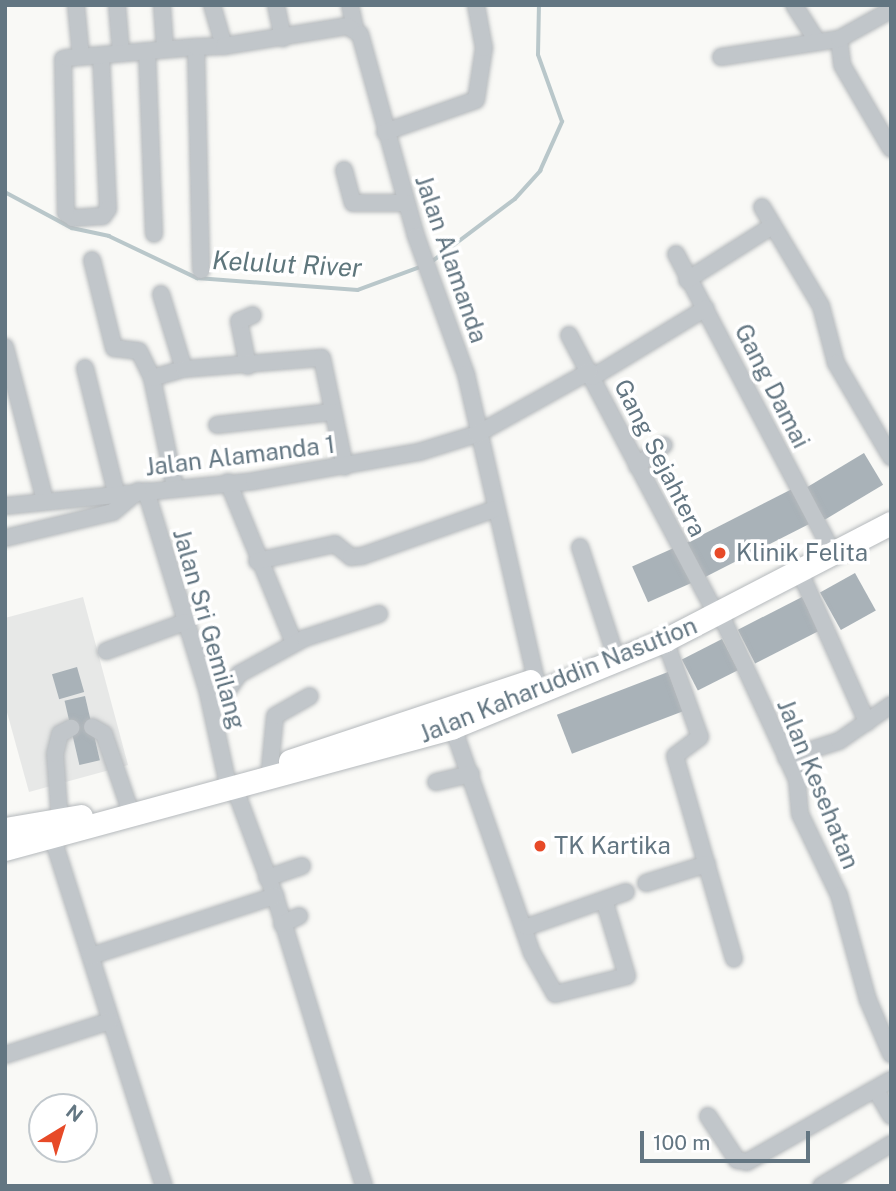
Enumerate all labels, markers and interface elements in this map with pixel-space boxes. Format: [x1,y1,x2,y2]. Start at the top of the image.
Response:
street label: Jalan Alamanda [409,171,493,347]
water label: Kelulut River [211,244,363,284]
street label: Gang Damai [728,319,816,453]
street label: Gang Sejahtera [608,374,712,542]
street label: Jalan Alamanda 1 [143,430,337,482]
street label: Jalan Sri Gemilang [167,525,251,733]
place label: Klinik Felita [736,539,868,567]
marker: Klinik Felita [710,543,730,563]
street label: Jalan Kaharuddin Nasution [415,611,701,749]
street label: Jalan Kesehatan [771,695,865,873]
place label: TK Kartika [554,832,671,860]
marker: TK Kartika [532,838,548,854]
north arrow [28,1093,98,1163]
text: N [62,1100,87,1126]
scale bar [644,1118,814,1162]
text: 100 m [653,1130,710,1155]

